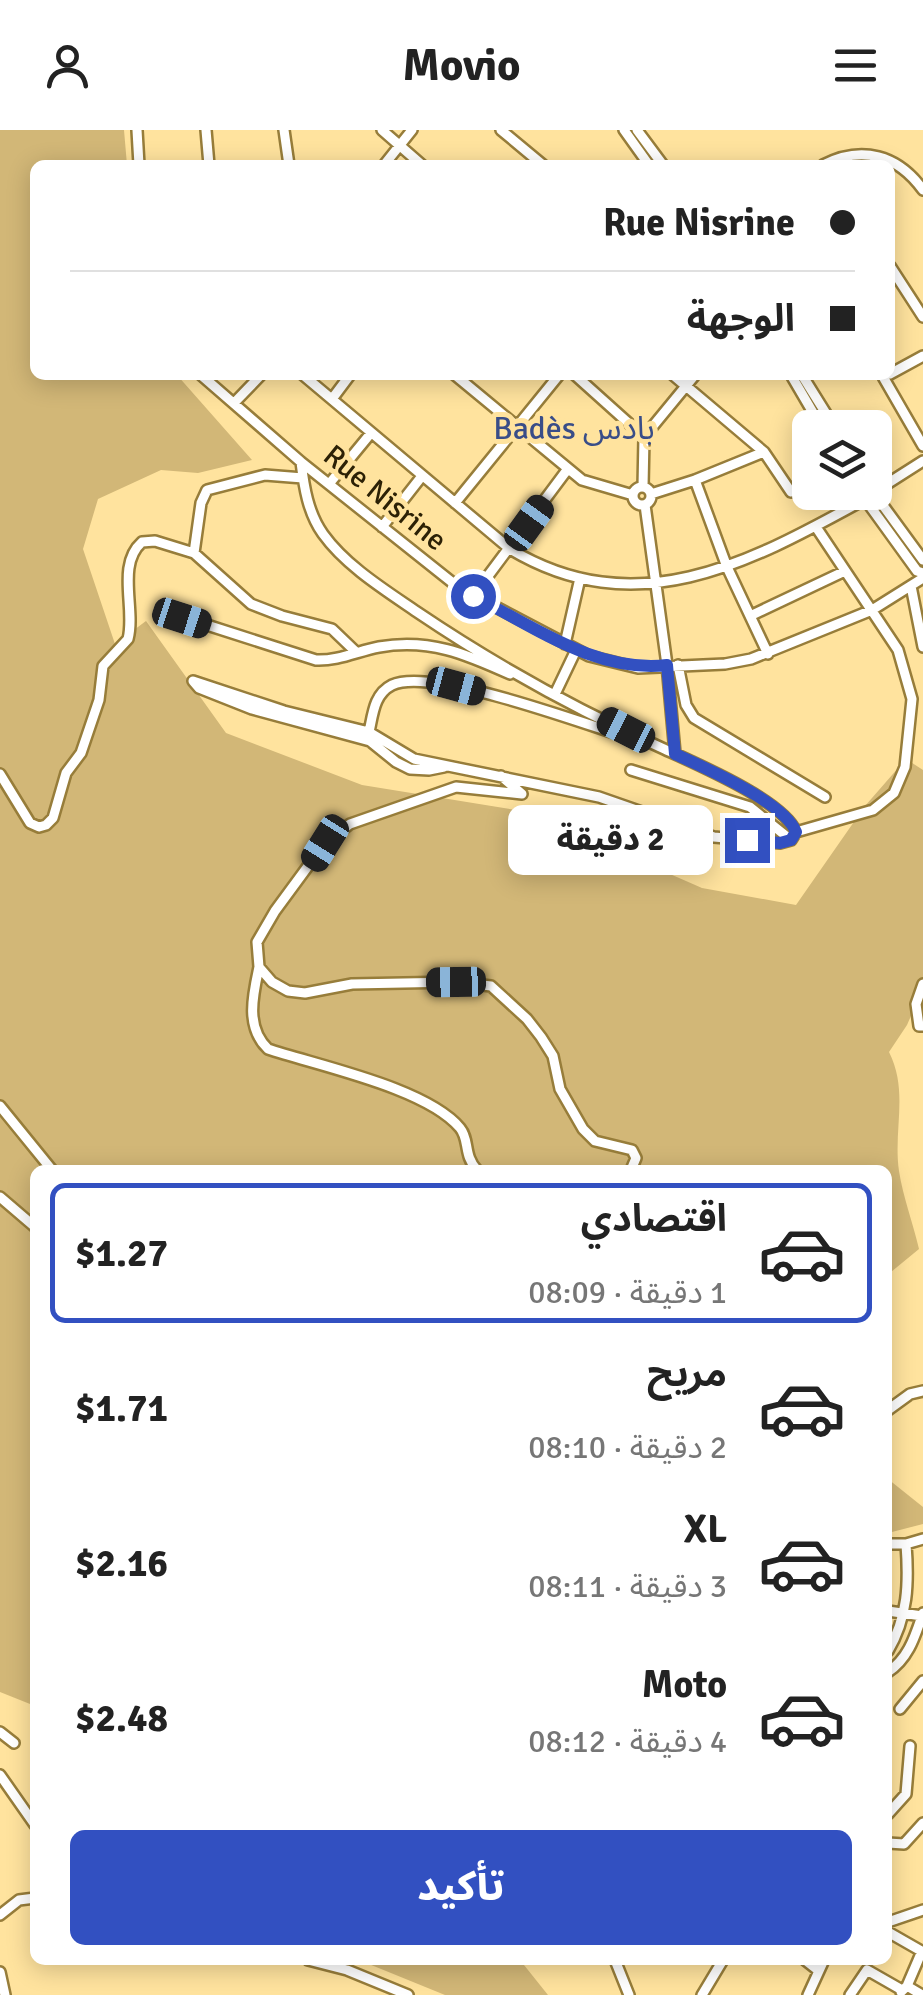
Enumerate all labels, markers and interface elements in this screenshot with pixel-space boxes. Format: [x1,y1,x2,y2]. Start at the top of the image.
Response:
icon: person [40,38,95,93]
text: Movio [402,38,521,93]
icon: menu [828,38,883,93]
text: Rue Nisrine [603,199,795,246]
text: الوجهة [687,295,795,342]
district label: Badès بادس [493,409,655,448]
map controls [792,410,892,510]
button: layers [792,410,892,510]
street label: Rue Nisrine [316,437,454,559]
car [499,490,559,556]
route start [451,574,496,619]
car [149,594,215,642]
car [423,664,489,708]
car [592,703,660,757]
callout: 2 دقيقة [507,805,712,875]
car [296,810,354,876]
route end [725,818,770,863]
text: 2 دقيقة [557,820,664,859]
car [426,966,486,998]
text: اقتصادي [581,1195,727,1242]
icon: car [757,1208,847,1298]
text: $1.27 [75,1230,168,1277]
text: 1 دقيقة · 08:09 [528,1273,727,1312]
text: مريح [647,1350,727,1397]
icon: car [757,1363,847,1453]
text: $1.71 [75,1385,168,1432]
text: 2 دقيقة · 08:10 [528,1428,727,1467]
text: XL [684,1506,727,1553]
icon: car [757,1518,847,1608]
text: $2.16 [75,1540,168,1587]
text: 3 دقيقة · 08:11 [528,1567,727,1606]
text: Moto [642,1661,727,1708]
icon: car [757,1673,847,1763]
text: $2.48 [75,1695,168,1742]
text: 4 دقيقة · 08:12 [528,1722,727,1761]
button: تأكيد [70,1830,852,1945]

